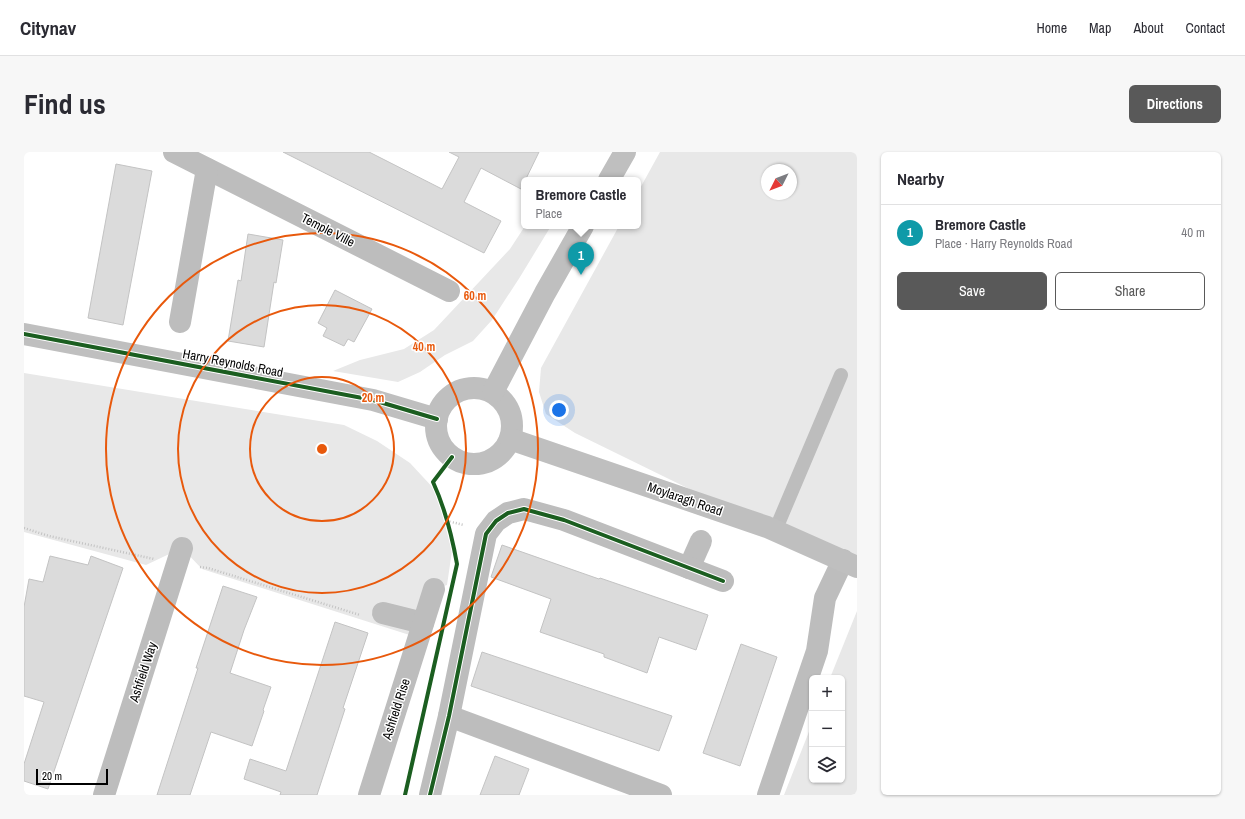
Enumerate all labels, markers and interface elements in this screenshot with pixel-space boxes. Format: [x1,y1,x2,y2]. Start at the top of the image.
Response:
text: Citynav [20,15,76,41]
text: Home [1036,19,1067,37]
text: Map [1089,19,1111,37]
text: About [1133,19,1163,37]
text: Contact [1185,19,1225,37]
text: Find us [24,85,106,123]
button: Directions [1129,85,1221,123]
north arrow [761,164,797,200]
text: Nearby [897,167,944,190]
popup [521,177,641,229]
text: Bremore Castle [536,184,626,205]
text: Place [536,205,562,222]
street label: Temple Ville [298,209,358,251]
text: Bremore Castle [935,214,1026,235]
text: 1 [907,224,913,241]
text: 40 m [1181,224,1205,241]
text: Place · Harry Reynolds Road [935,235,1072,252]
pin: 1 [568,242,594,275]
button: Save [897,272,1047,310]
button: Share [1055,272,1205,310]
text: 60 m [464,288,486,304]
text: 40 m [413,339,435,355]
street label: Harry Reynolds Road [181,345,285,381]
text: 20 m [362,390,384,406]
your location [549,400,569,420]
centre of rings [315,442,329,456]
street label: Moylaragh Road [645,478,725,520]
street label: Ashfield Way [125,639,161,705]
map controls [809,675,845,783]
button: + [809,675,845,711]
street label: Ashfield Rise [378,676,414,743]
button: − [809,711,845,747]
button: layers [809,747,845,783]
scale bar [36,767,108,786]
text: 20 m [42,769,62,783]

